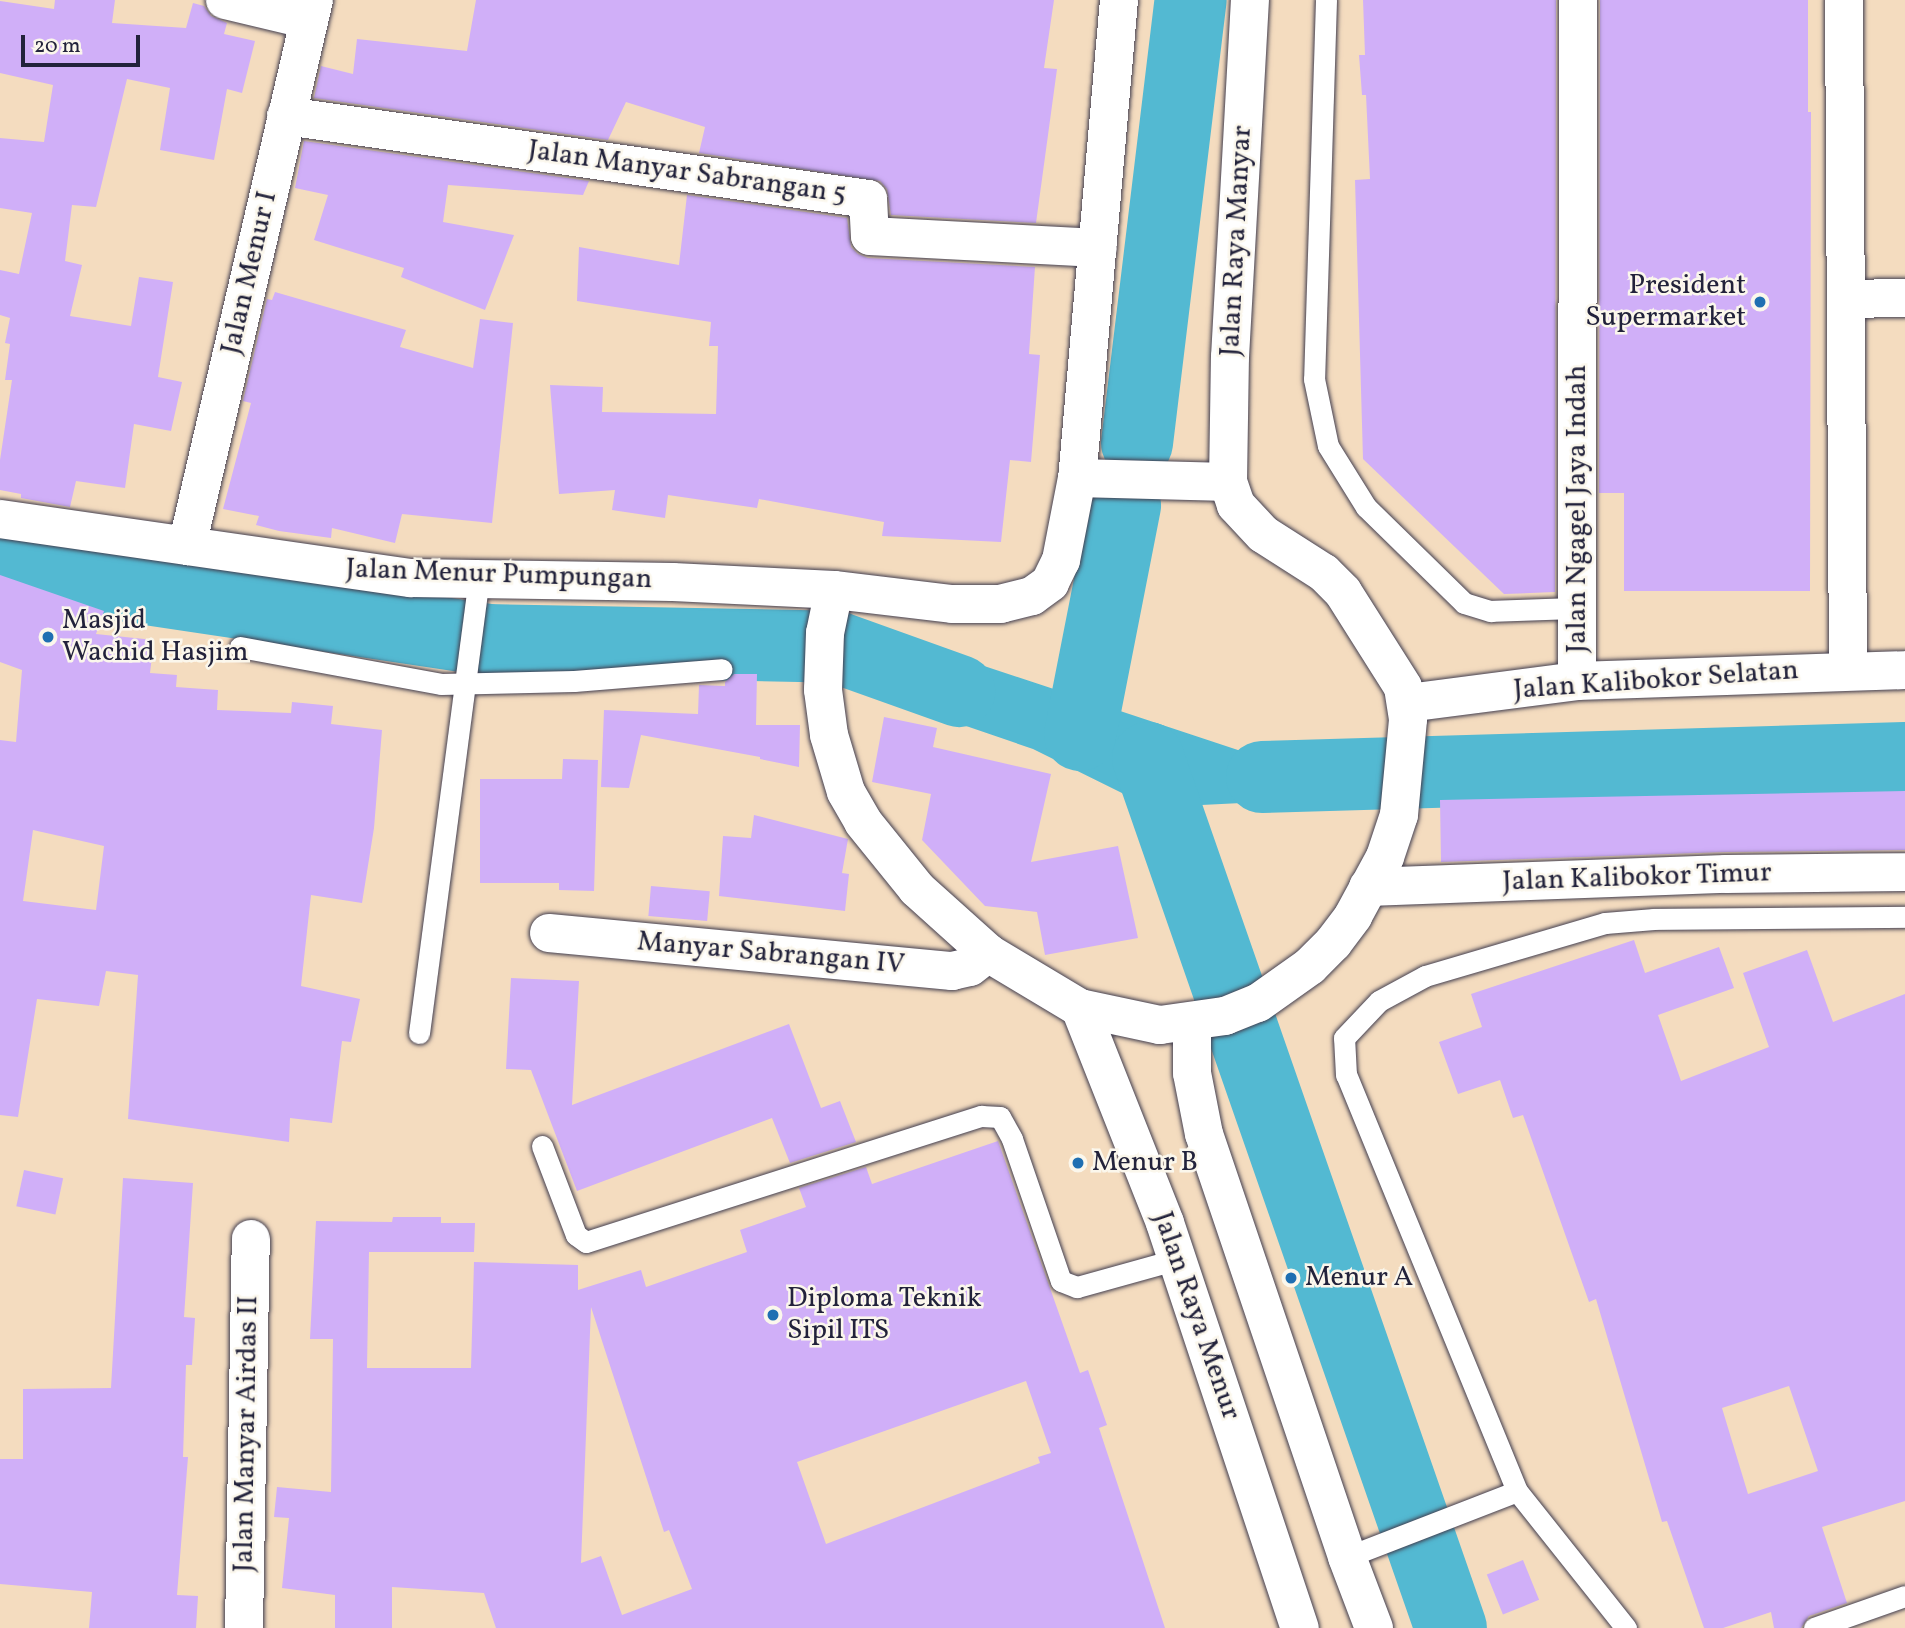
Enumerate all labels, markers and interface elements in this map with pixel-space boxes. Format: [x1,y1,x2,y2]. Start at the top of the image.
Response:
scale bar [24,21,144,65]
text: 20 m [34,32,80,61]
street label: Jalan Raya Manyar [1214,125,1260,357]
street label: Jalan Manyar Sabrangan 5 [526,134,848,212]
street label: Jalan Menur I [215,188,285,358]
place label: President Supermarket [1585,269,1746,335]
marker: President Supermarket [1752,294,1768,310]
street label: Jalan Ngagel Jaya Indah [1561,365,1595,653]
street label: Jalan Menur Pumpungan [345,553,653,597]
place label: Masjid Wachid Hasjim [62,604,249,670]
marker: Masjid Wachid Hasjim [40,629,56,645]
street label: Jalan Kalibokor Selatan [1512,654,1800,708]
street label: Jalan Kalibokor Timur [1501,856,1773,900]
street label: Manyar Sabrangan IV [636,926,906,982]
place label: Menur B [1092,1146,1198,1180]
marker: Menur B [1070,1155,1086,1171]
street label: Jalan Raya Menur [1145,1208,1247,1424]
place label: Menur A [1305,1261,1413,1295]
marker: Menur A [1283,1270,1299,1286]
place label: Diploma Teknik Sipil ITS [787,1282,983,1348]
street label: Jalan Manyar Airdas II [228,1295,266,1573]
marker: Diploma Teknik Sipil ITS [765,1307,781,1323]

